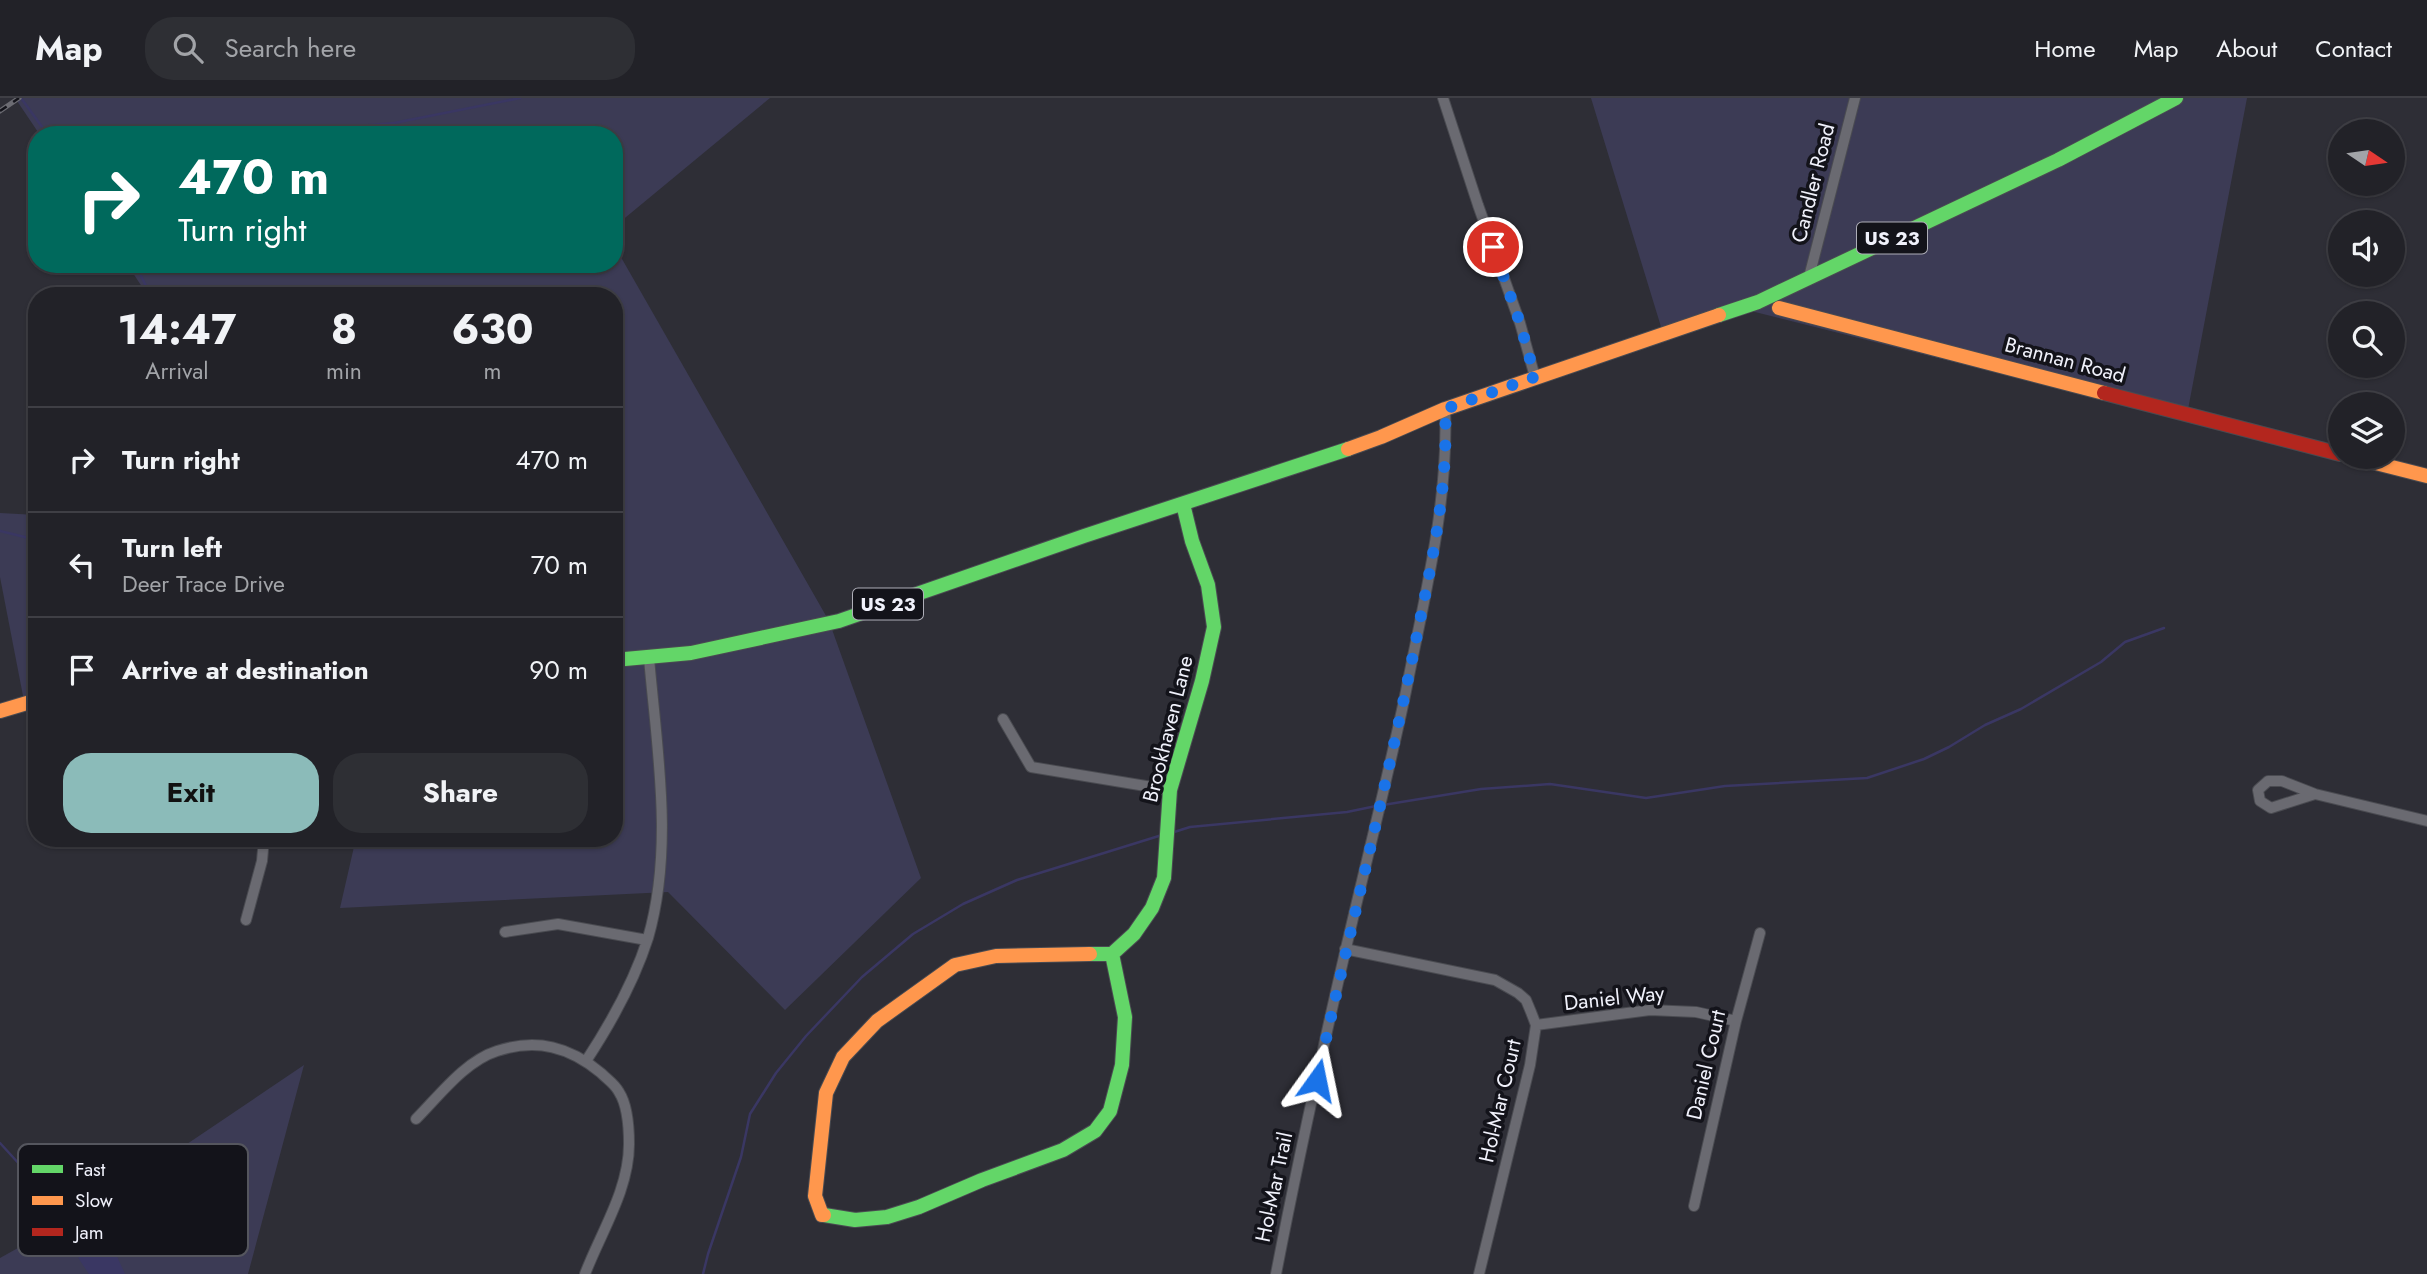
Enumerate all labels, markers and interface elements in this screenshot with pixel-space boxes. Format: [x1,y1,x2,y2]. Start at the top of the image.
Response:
search box [145,17,635,80]
text: Map [35,25,103,72]
icon: search [169,29,207,67]
text: Search here [225,29,356,67]
text: Home [2034,31,2096,66]
text: Map [2134,31,2178,66]
text: About [2216,31,2277,66]
text: Contact [2315,31,2392,66]
north arrow [2328,119,2404,196]
map controls [2328,119,2405,469]
street label: Candler Road [1784,120,1842,246]
text: 470 m [178,142,329,212]
icon: right [63,154,154,245]
text: Turn right [178,207,307,253]
button: sound [2328,210,2405,287]
pin [1463,217,1523,277]
road number: US 23 [1857,222,1927,254]
icon: arrive [1474,228,1512,266]
text: 14:47 [118,299,236,360]
text: 8 [331,299,357,360]
text: 630 [451,299,533,360]
button: search [2328,301,2405,378]
street label: Brannan Road [2001,329,2129,391]
text: Arrival [145,354,209,388]
text: min [326,354,362,388]
text: m [483,354,501,388]
button: layers [2328,392,2405,469]
icon: right [63,441,101,479]
text: Turn right [122,441,240,479]
text: 470 m [516,441,588,479]
text: Turn left [122,529,222,567]
icon: left [63,546,101,584]
text: 70 m [531,546,588,584]
text: Deer Trace Drive [122,567,285,601]
road number: US 23 [853,589,923,620]
icon: arrive [63,651,101,689]
text: Arrive at destination [122,651,369,689]
text: 90 m [529,651,588,689]
street label: Brookhaven Lane [1135,652,1201,806]
button: Exit [63,753,319,833]
button: Share [333,753,588,833]
street label: Daniel Way [1562,978,1666,1018]
street label: Daniel Court [1679,1007,1733,1123]
street label: Hol-Mar Court [1471,1036,1529,1166]
position arrow [1280,1043,1354,1117]
street label: Hol-Mar Trail [1248,1129,1300,1245]
legend [18,1144,248,1256]
text: Fast [75,1156,106,1183]
text: Slow [75,1187,113,1214]
text: Jam [72,1219,104,1246]

